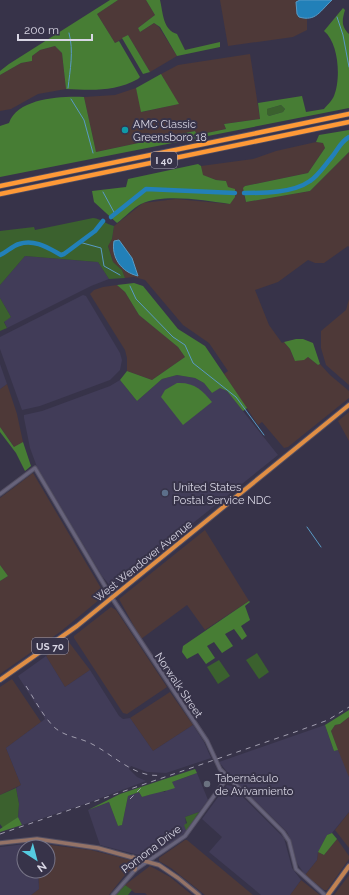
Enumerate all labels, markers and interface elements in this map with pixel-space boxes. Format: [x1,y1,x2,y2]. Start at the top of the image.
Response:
scale bar [18,16,92,42]
text: 200 m [24,23,59,37]
place label: AMC Classic Greensboro 18 [133,118,207,144]
marker: AMC Classic Greensboro 18 [120,125,130,135]
road number: I 40 [151,152,177,168]
place label: United States Postal Service NDC [173,481,272,507]
marker: United States Postal Service NDC [160,488,170,498]
street label: West Wendover Avenue [92,518,195,605]
road number: US 70 [32,638,68,654]
street label: Norwalk Street [152,650,205,721]
place label: Tabernáculo de Avivamiento [215,772,294,798]
marker: Tabernáculo de Avivamiento [202,779,212,789]
street label: Pomona Drive [119,822,184,876]
north arrow [16,839,56,879]
text: N [34,859,49,874]

